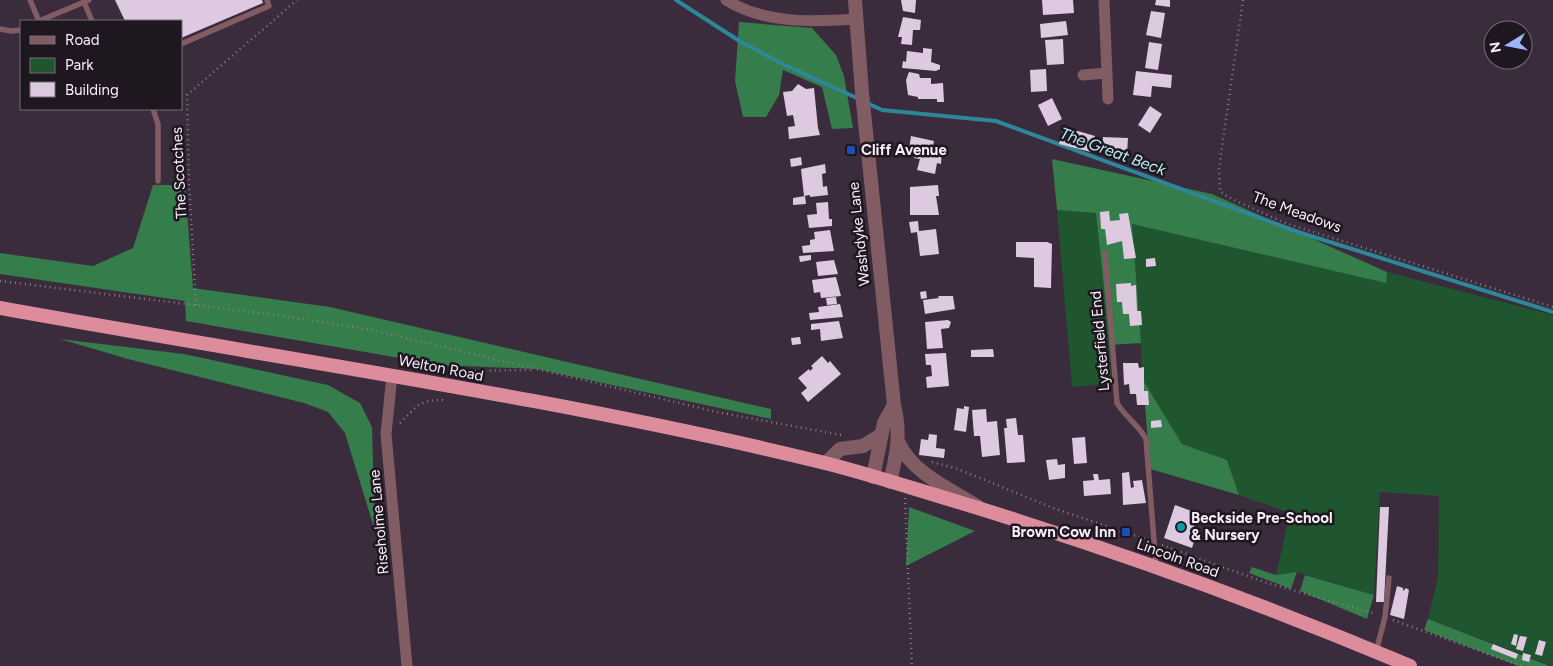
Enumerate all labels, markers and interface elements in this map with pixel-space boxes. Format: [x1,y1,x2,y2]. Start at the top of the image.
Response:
legend [20,20,182,110]
north arrow [1483,20,1533,70]
text: Road [65,31,100,49]
text: N [1486,40,1505,54]
text: Park [65,56,94,74]
text: Building [65,81,119,99]
water label: The Great Beck [1057,124,1170,180]
street label: The Scotches [168,127,190,219]
place label: Cliff Avenue [861,141,947,159]
marker: Cliff Avenue [845,144,857,156]
street label: Washdyke Lane [845,181,873,287]
street label: The Meadows [1250,188,1344,236]
street label: Lysterfield End [1087,290,1113,392]
street label: Welton Road [397,351,485,385]
street label: Riseholme Lane [365,469,393,575]
place label: Beckside Pre-School & Nursery [1191,509,1333,544]
marker: Beckside Pre-School & Nursery [1175,521,1187,533]
place label: Brown Cow Inn [1011,523,1116,541]
marker: Brown Cow Inn [1120,526,1132,538]
street label: Lincoln Road [1134,535,1222,581]

